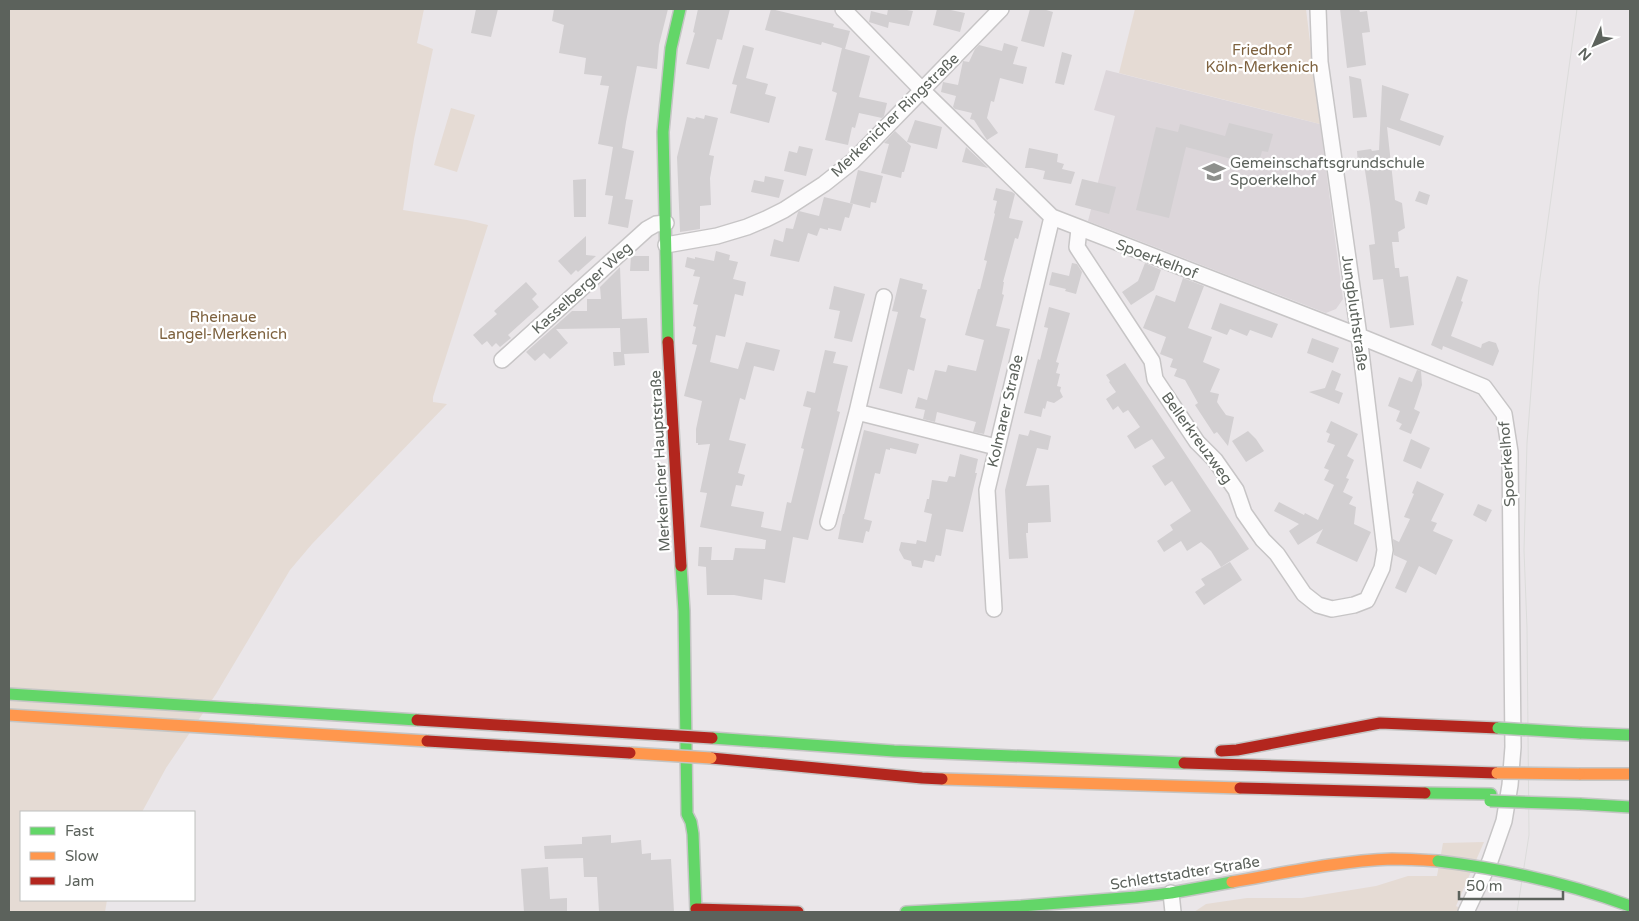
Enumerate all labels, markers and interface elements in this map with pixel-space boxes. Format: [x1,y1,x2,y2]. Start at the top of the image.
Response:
north arrow [1569,20,1619,70]
park label: Friedhof Köln-Merkenich [1205,41,1319,76]
text: N [1575,44,1595,64]
street label: Merkenicher Ringstraße [827,49,963,181]
place label: Gemeinschaftsgrundschule Spoerkelhof [1230,154,1425,189]
school or university icon: Gemeinschaftsgrundschule Spoerkelhof [1201,159,1227,185]
street label: Spoerkelhof [1114,235,1201,283]
street label: Kasselberger Weg [528,238,636,338]
street label: Jungbluthstraße [1338,254,1372,372]
park label: Rheinaue Langel-Merkenich [159,308,287,343]
street label: Kolmarer Straße [983,353,1027,469]
street label: Merkenicher Hauptstraße [646,370,674,552]
street label: Bellerkreuzweg [1158,389,1236,487]
street label: Spoerkelhof [1495,420,1519,508]
legend [20,811,195,901]
text: Fast [65,822,95,840]
text: Slow [65,847,99,865]
street label: Schlettstadter Straße [1109,852,1261,894]
scale bar [1459,868,1563,900]
text: Jam [65,872,94,890]
text: 50 m [1466,877,1503,895]

